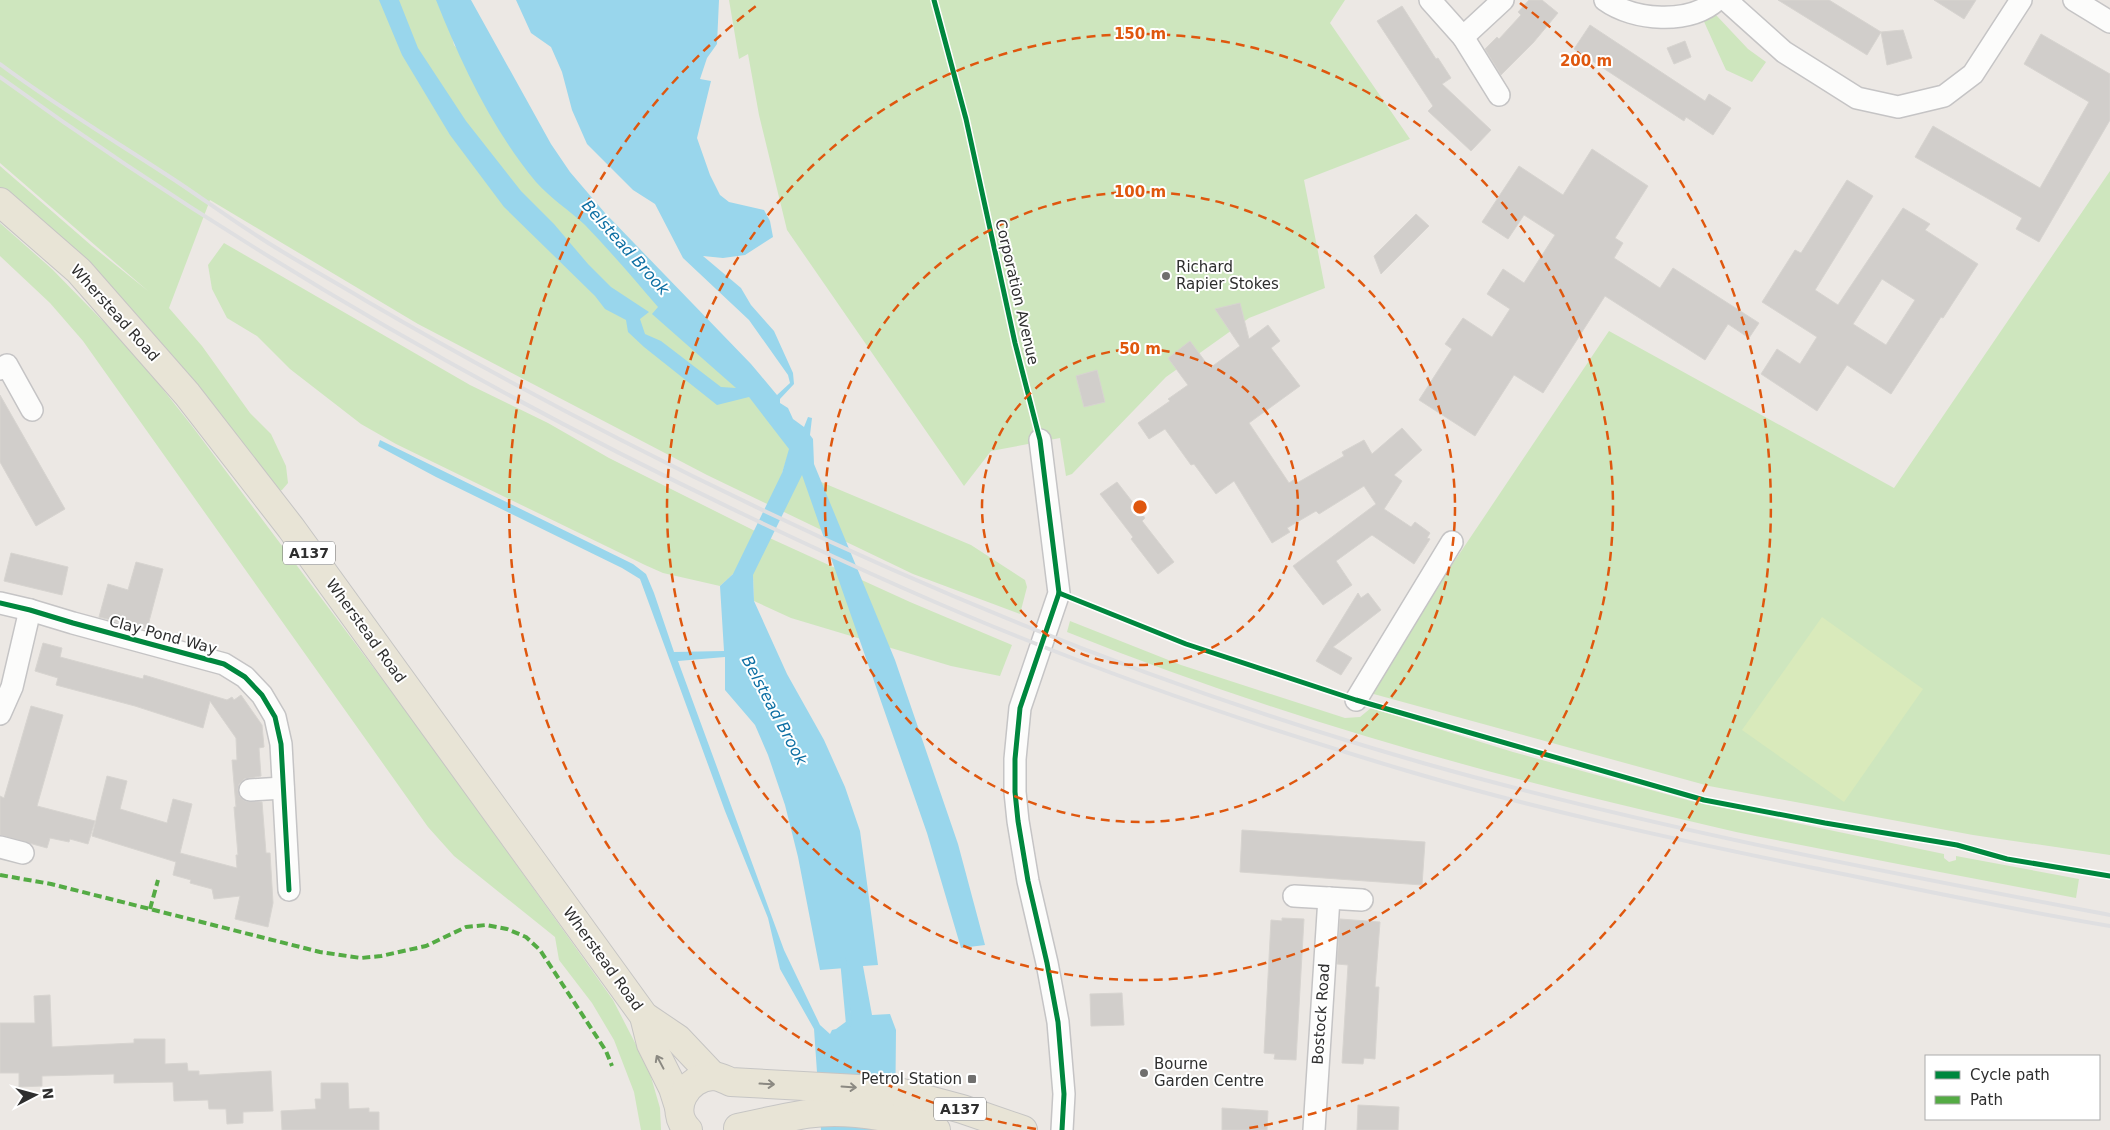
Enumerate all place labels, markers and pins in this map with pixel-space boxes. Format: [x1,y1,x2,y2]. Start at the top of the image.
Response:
place label: Richard Rapier Stokes [1176,258,1279,293]
marker: Richard Rapier Stokes [1160,270,1172,282]
centre of rings [1131,498,1149,516]
place label: Bourne Garden Centre [1154,1055,1264,1090]
marker: Bourne Garden Centre [1138,1067,1150,1079]
place label: Petrol Station [861,1070,962,1088]
marker: Petrol Station [966,1073,978,1085]

